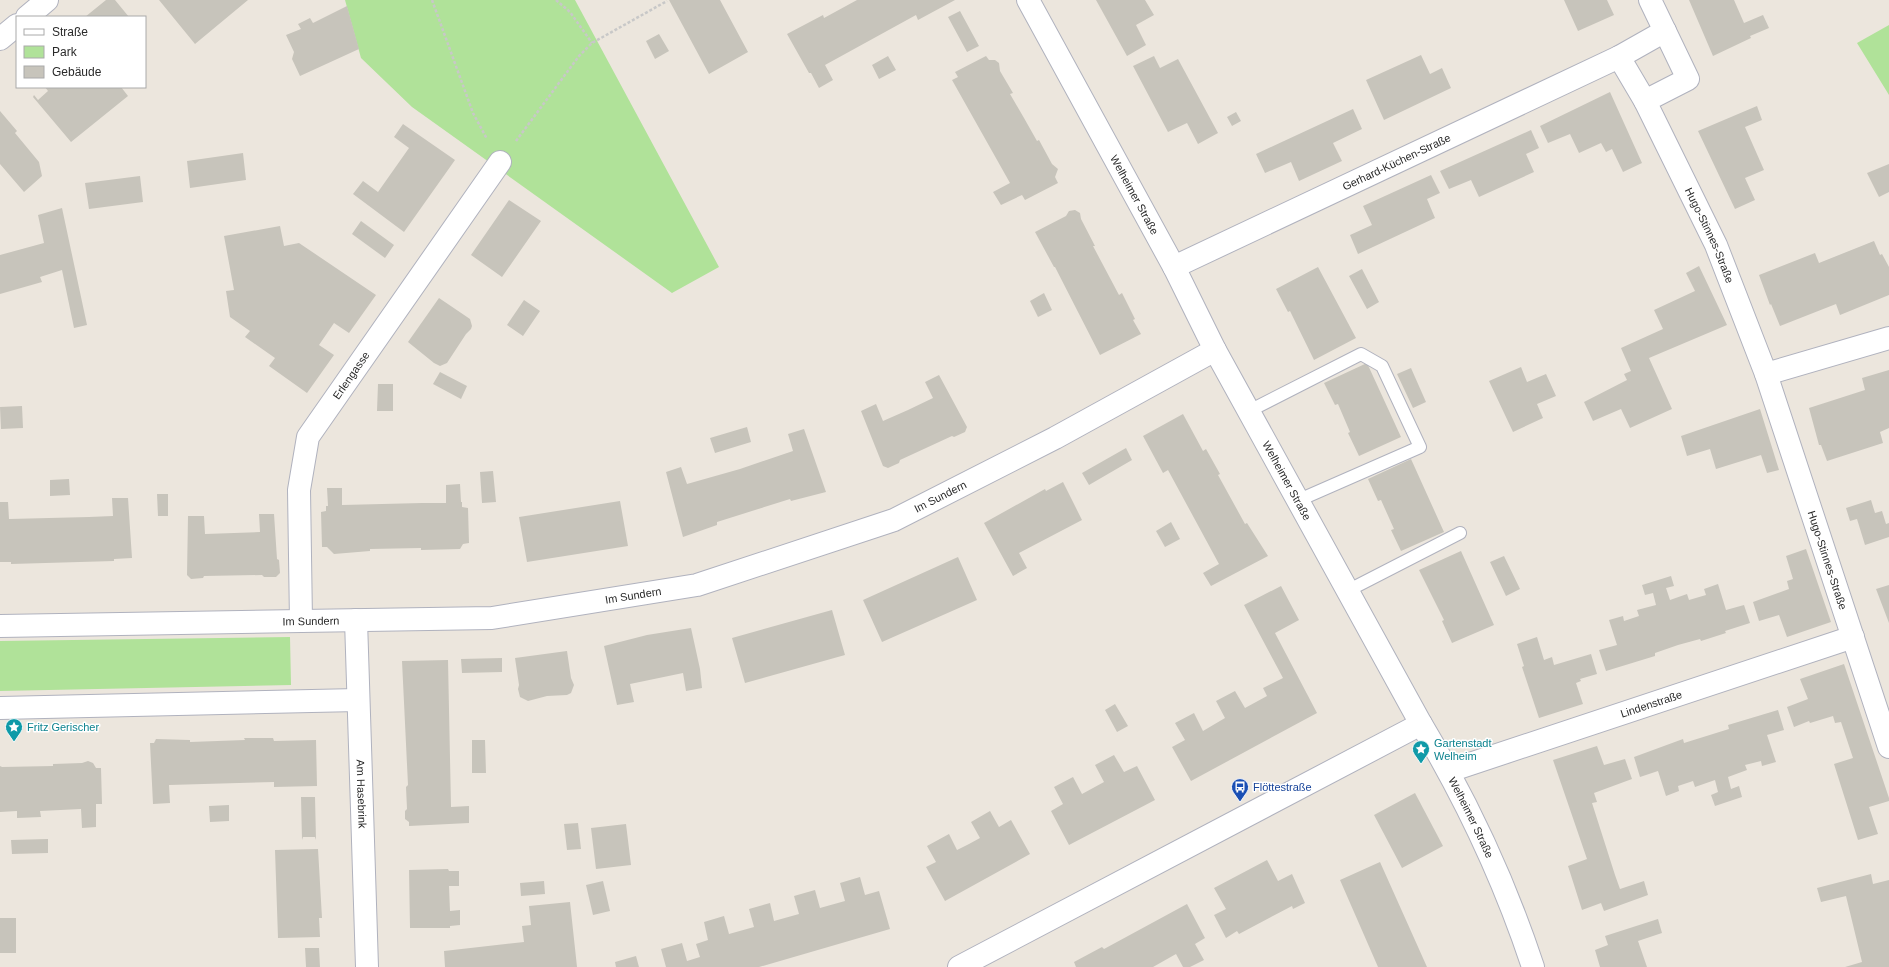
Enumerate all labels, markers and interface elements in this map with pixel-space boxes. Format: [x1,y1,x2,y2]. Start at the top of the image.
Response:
legend [16,16,146,88]
text: Straße [52,25,88,39]
text: Park [52,45,78,59]
text: Gebäude [52,65,102,79]
street label: Gerhard-Küchen-Straße [1340,131,1452,193]
street label: Welheimer Straße [1108,153,1161,237]
street label: Hugo-Stinnes-Straße [1683,186,1736,285]
street label: Erlengasse [330,349,372,401]
street label: Welheimer Straße [1260,439,1314,522]
street label: Im Sundern [912,478,968,515]
street label: Hugo-Stinnes-Straße [1806,509,1849,611]
street label: Im Sundern [604,585,662,606]
street label: Im Sundern [282,614,340,627]
street label: Lindenstraße [1619,688,1684,720]
place icon: Fritz Gerischer [4,717,24,742]
place label: Fritz Gerischer [27,721,99,733]
place label: Gartenstadt Welheim [1434,737,1491,762]
place icon: Gartenstadt Welheim [1411,739,1431,764]
street label: Am Hasebrink [354,759,369,829]
street label: Welheimer Straße [1446,775,1496,860]
bus stop icon: Flöttestraße [1230,777,1250,802]
place label: Flöttestraße [1253,781,1312,793]

